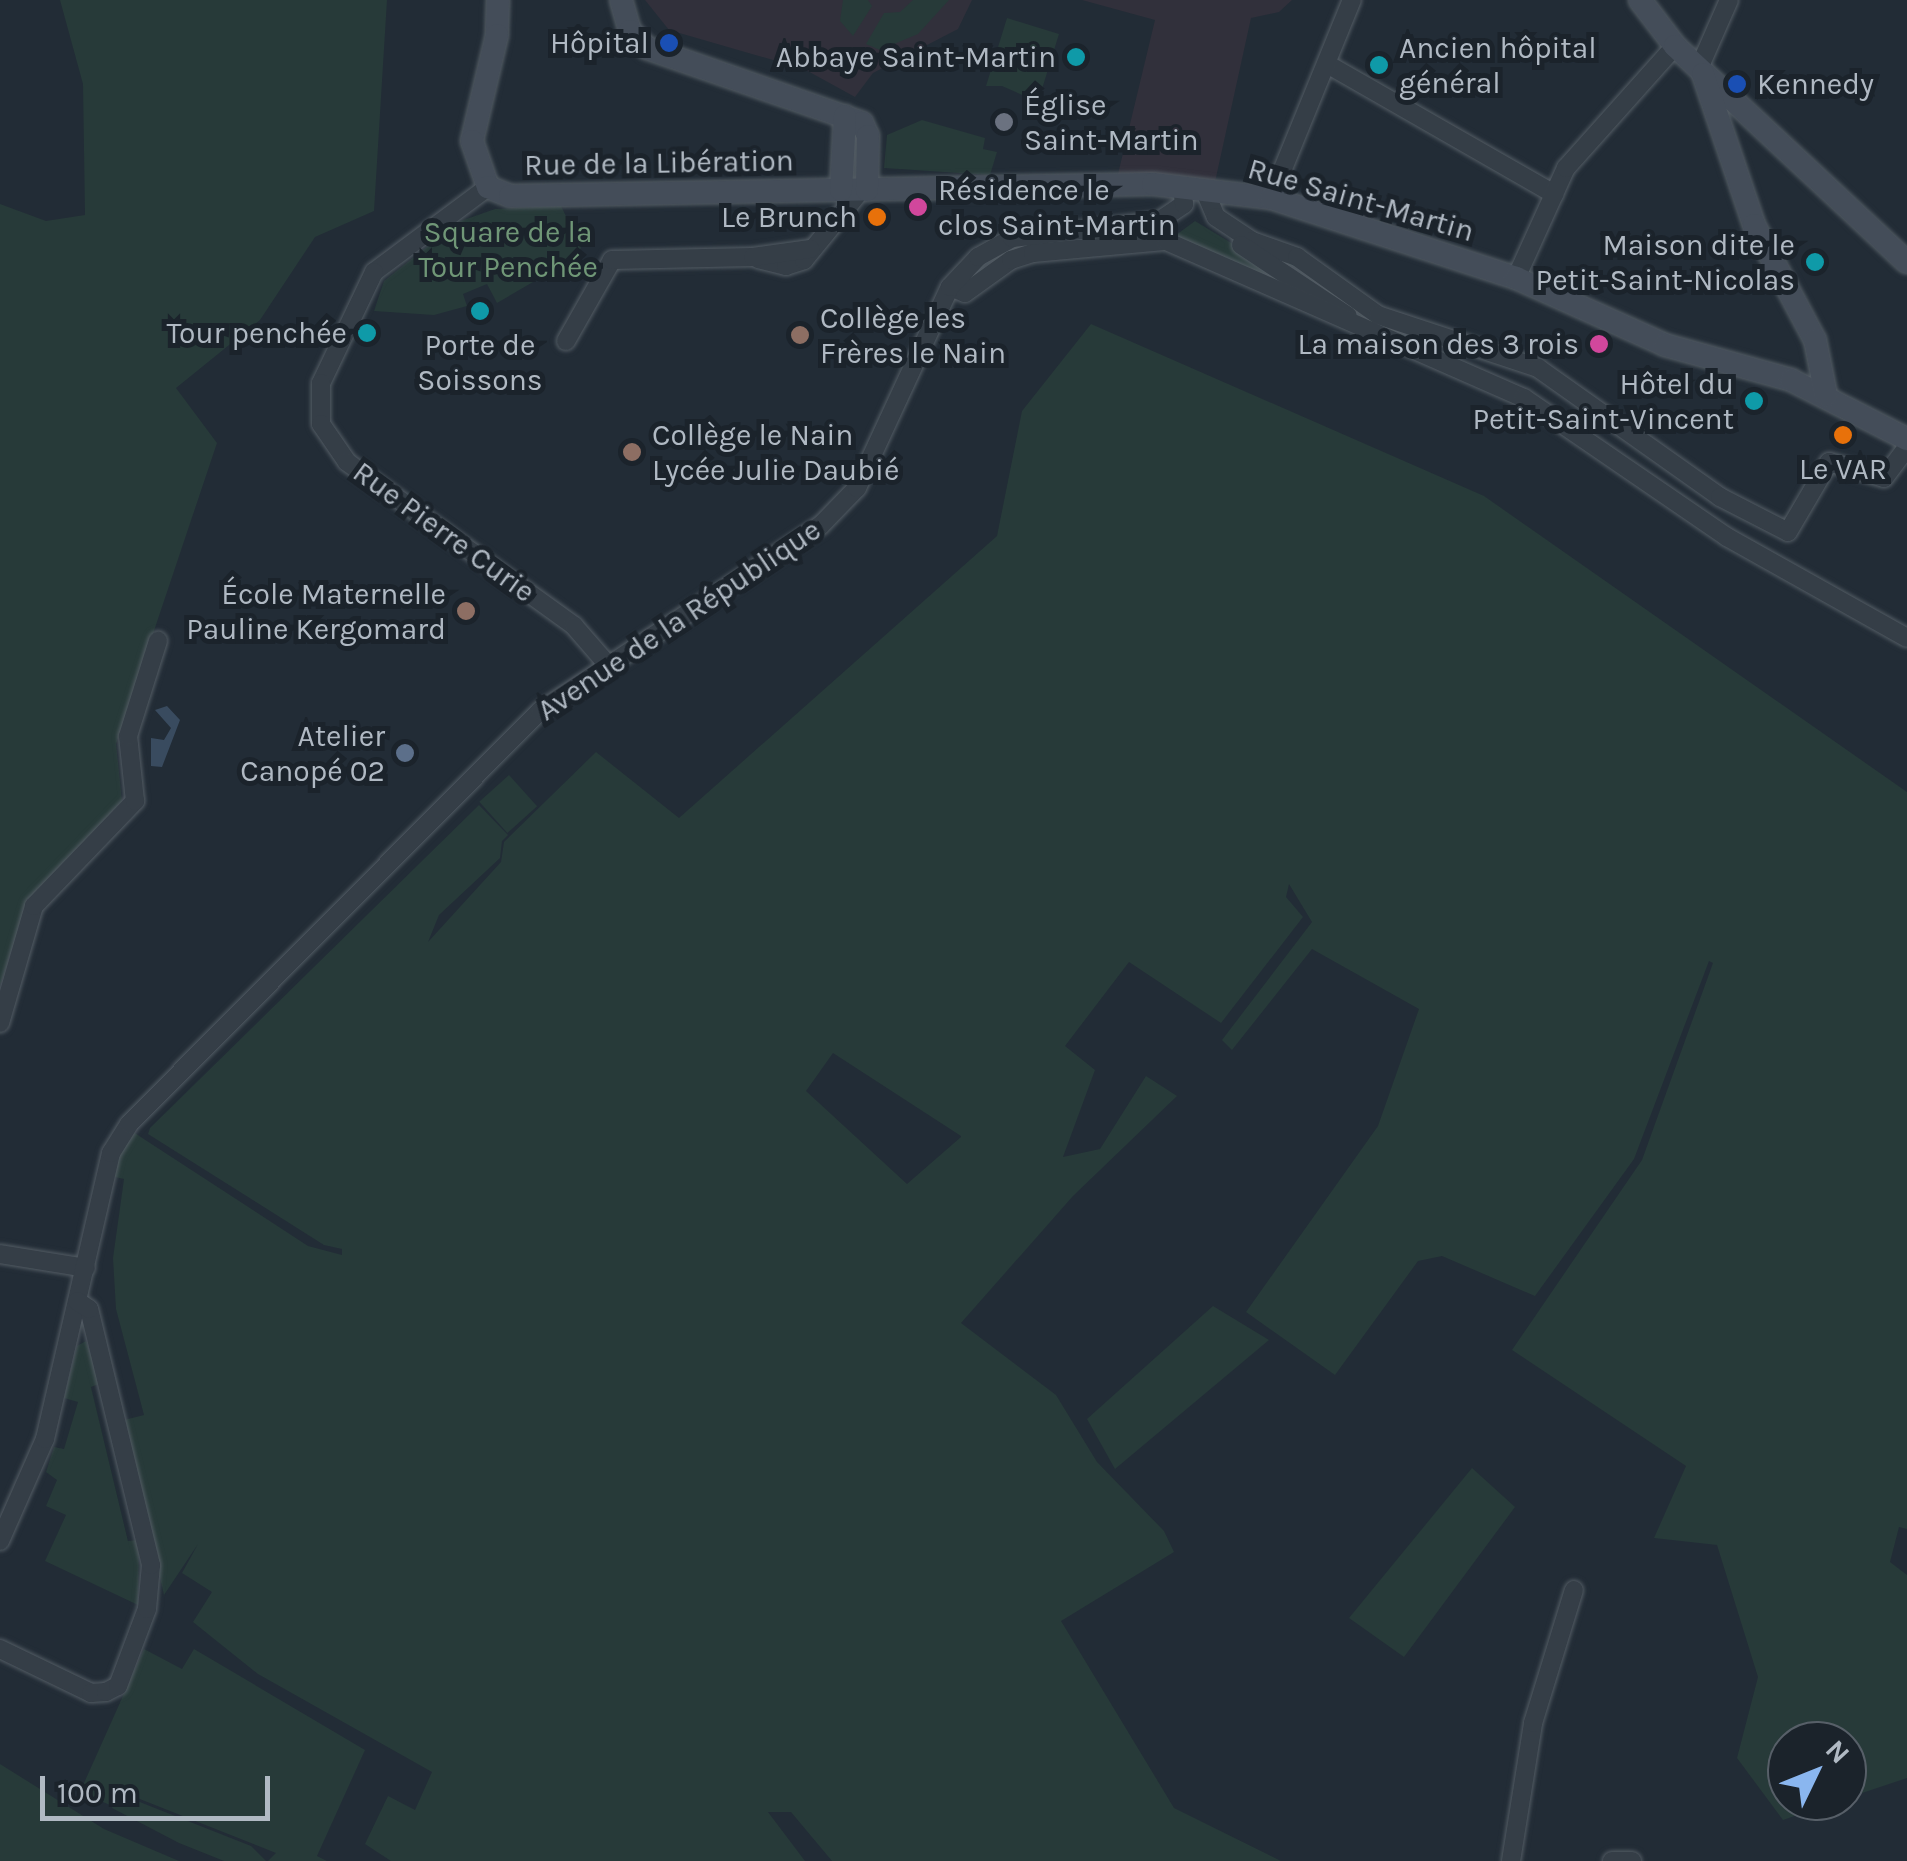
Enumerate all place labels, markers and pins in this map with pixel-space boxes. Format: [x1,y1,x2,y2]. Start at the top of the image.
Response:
place label: Hôpital [550,25,649,61]
place label: Ancien hôpital général [1399,30,1597,100]
marker: Hôpital [658,32,680,54]
place label: Abbaye Saint-Martin [776,39,1056,75]
marker: Abbaye Saint-Martin [1065,46,1087,68]
marker: Ancien hôpital général [1368,54,1390,76]
place label: Kennedy [1757,66,1874,102]
marker: Kennedy [1726,73,1748,95]
place label: Église Saint-Martin [1024,87,1199,158]
marker: Église Saint-Martin [993,111,1015,133]
place label: Résidence le clos Saint-Martin [938,172,1176,242]
marker: Résidence le clos Saint-Martin [907,196,929,218]
place label: Le Brunch [721,199,857,235]
marker: Le Brunch [866,206,888,228]
place label: Maison dite le Petit-Saint-Nicolas [1536,227,1795,298]
marker: Maison dite le Petit-Saint-Nicolas [1804,251,1826,273]
marker: Porte de Soissons [469,300,491,322]
place label: Collège les Frères le Nain [820,300,1006,370]
place label: Tour penchée [166,315,347,351]
marker: Tour penchée [356,322,378,344]
marker: Collège les Frères le Nain [789,324,811,346]
place label: La maison des 3 rois [1298,326,1579,362]
place label: Porte de Soissons [417,327,543,398]
marker: La maison des 3 rois [1588,333,1610,355]
place label: Hôtel du Petit-Saint-Vincent [1472,366,1734,436]
marker: Hôtel du Petit-Saint-Vincent [1743,390,1765,412]
place label: Collège le Nain Lycée Julie Daubié [652,417,899,488]
marker: Le VAR [1832,424,1854,446]
marker: Collège le Nain Lycée Julie Daubié [621,441,643,463]
place label: Le VAR [1799,451,1887,487]
place label: École Maternelle Pauline Kergomard [186,576,446,646]
marker: École Maternelle Pauline Kergomard [455,600,477,622]
place label: Atelier Canopé 02 [240,718,385,788]
marker: Atelier Canopé 02 [394,742,416,764]

